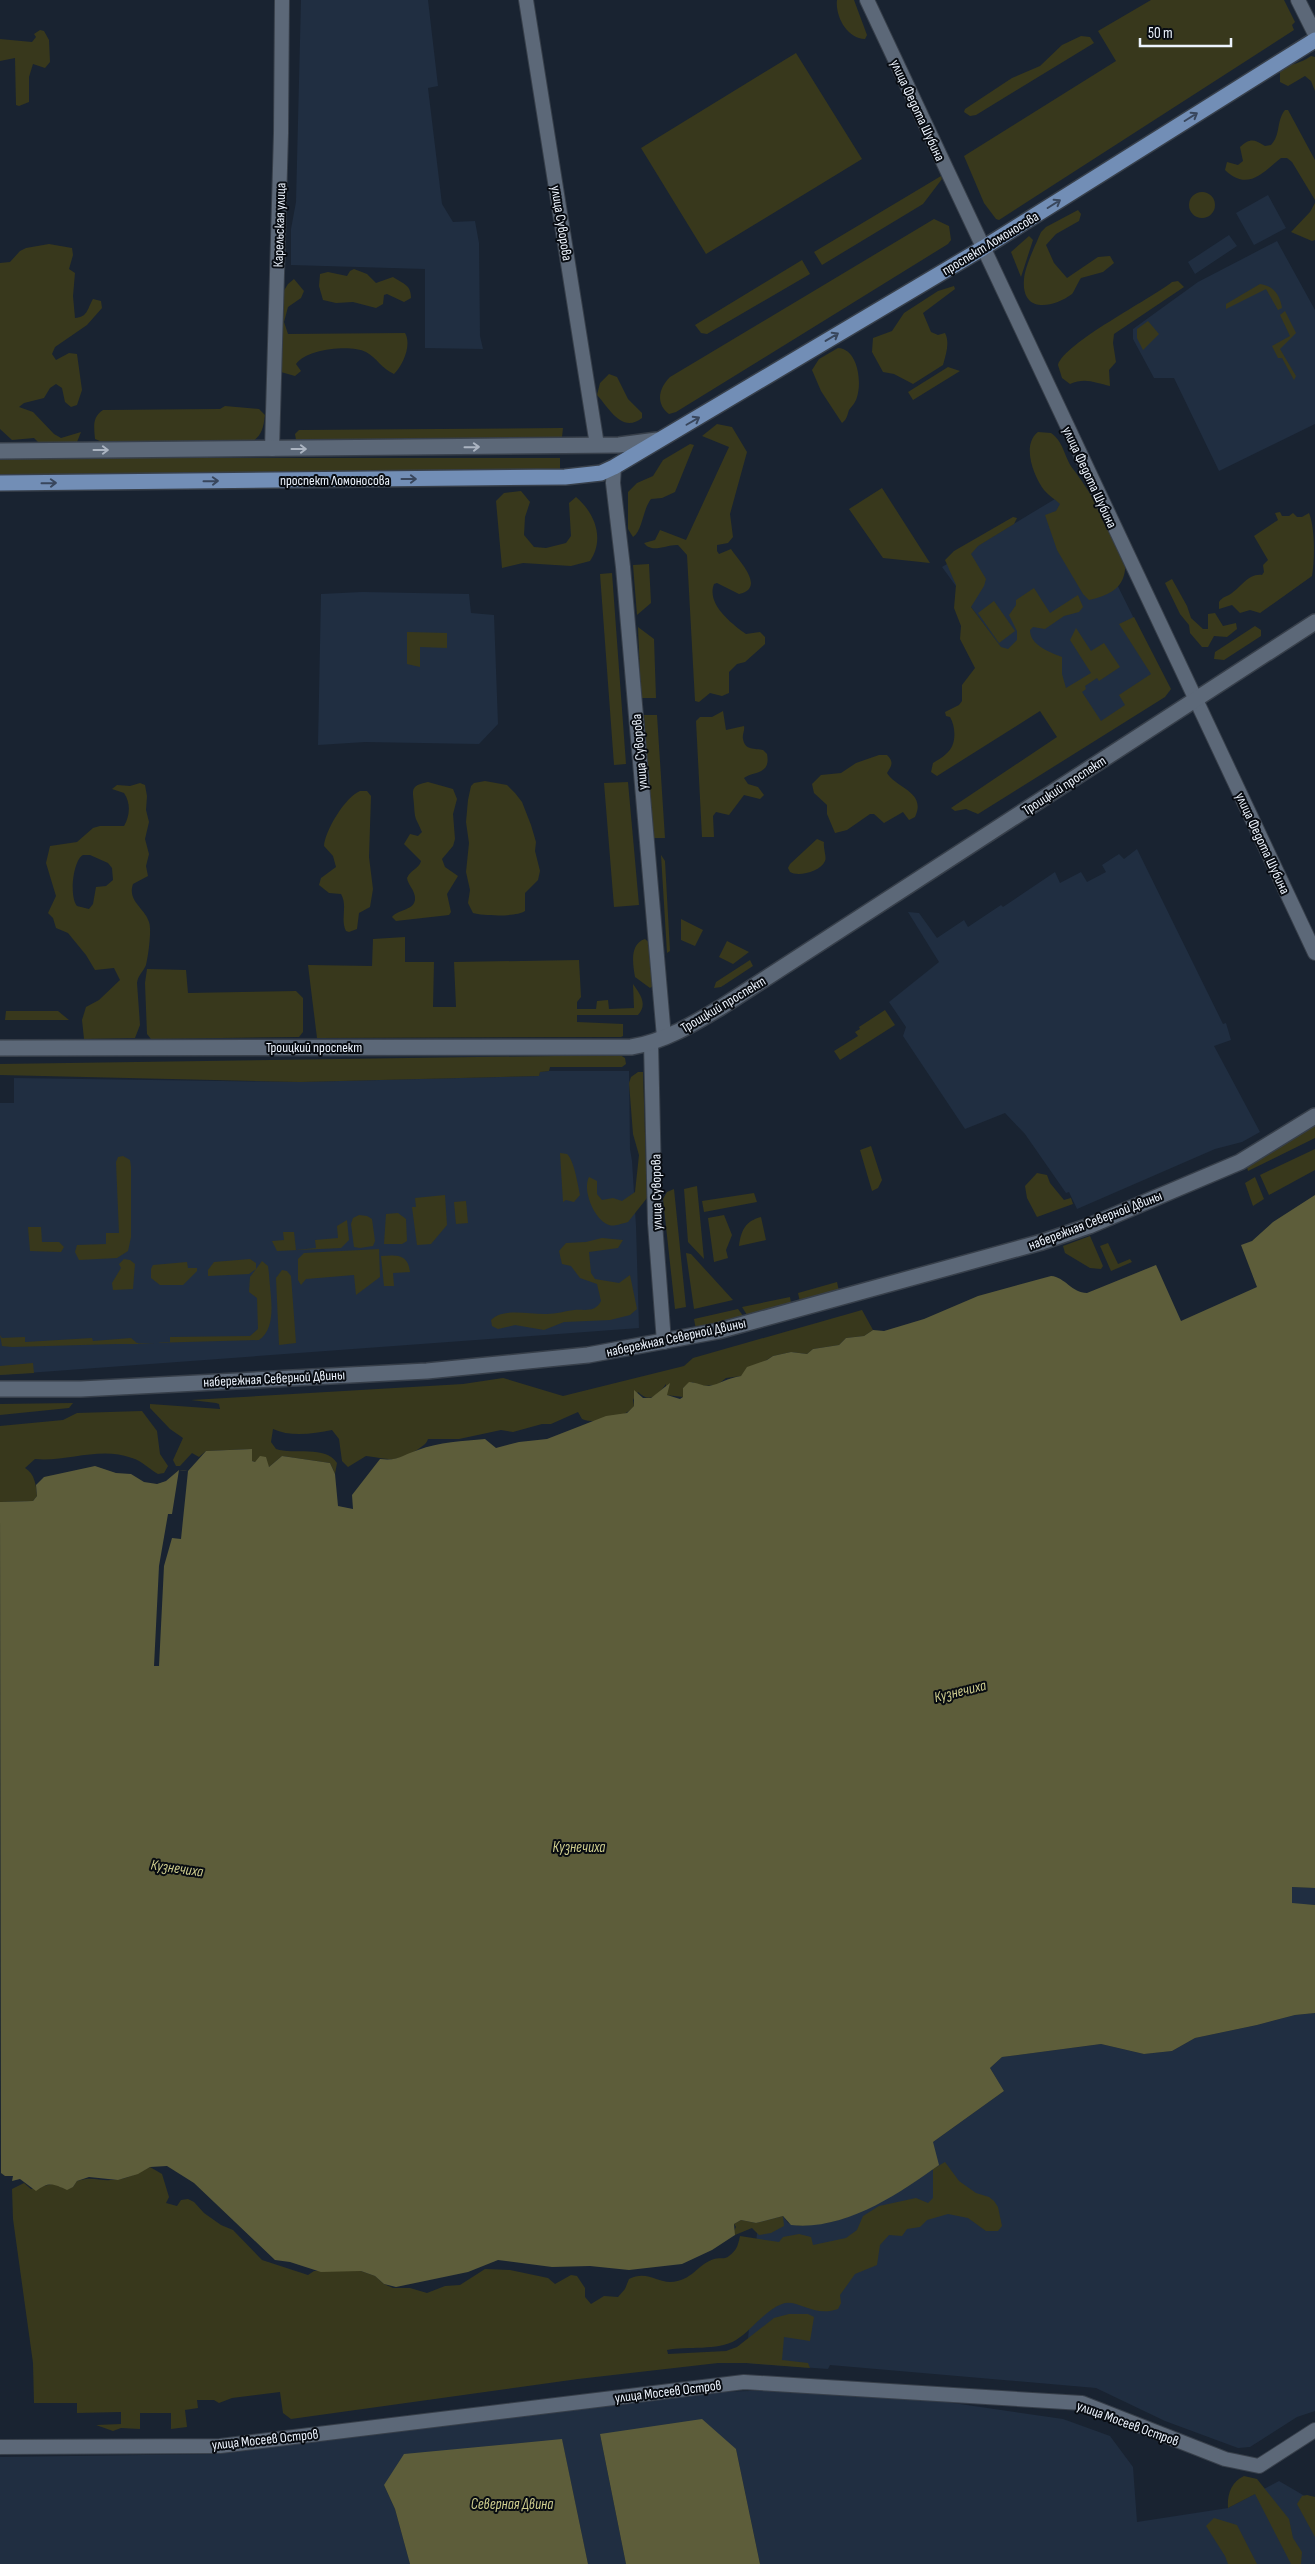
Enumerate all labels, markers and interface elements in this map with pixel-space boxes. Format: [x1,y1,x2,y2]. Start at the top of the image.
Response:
scale bar [1140,15,1231,47]
text: 50 m [1148,24,1173,43]
street label: улица Федота Шубина [887,57,949,164]
one-way arrow [1184,112,1198,122]
street label: Карельская улица [270,182,289,268]
street label: улица Суворова [547,184,576,262]
one-way arrow [1046,199,1060,209]
street label: проспект Ломоносова [939,208,1042,279]
one-way arrow [825,332,839,342]
one-way arrow [685,415,699,425]
street label: улица Федота Шубина [1059,424,1121,531]
one-way arrow [463,443,479,452]
one-way arrow [290,444,306,454]
one-way arrow [92,445,109,455]
street label: проспект Ломоносова [280,472,390,489]
one-way arrow [400,475,416,484]
one-way arrow [202,476,219,486]
one-way arrow [40,478,56,488]
street label: улица Суворова [628,713,651,791]
street label: Троицкий проспект [1019,752,1109,819]
street label: улица Федота Шубина [1232,790,1294,897]
street label: Троицкий проспект [678,972,769,1037]
street label: Троицкий проспект [266,1039,362,1056]
street label: улица Суворова [647,1154,666,1230]
street label: набережная Северной Двины [1026,1187,1164,1254]
street label: набережная Северной Двины [605,1314,747,1361]
street label: набережная Северной Двины [203,1366,345,1391]
water label: Кузнечиха [932,1676,988,1707]
water label: Кузнечиха [553,1838,605,1857]
water label: Кузнечиха [149,1855,204,1882]
street label: улица Мосеев Остров [614,2376,723,2406]
street label: улица Мосеев Остров [1074,2397,1181,2450]
street label: улица Мосеев Остров [211,2425,319,2454]
water label: Северная Двина [471,2495,553,2514]

